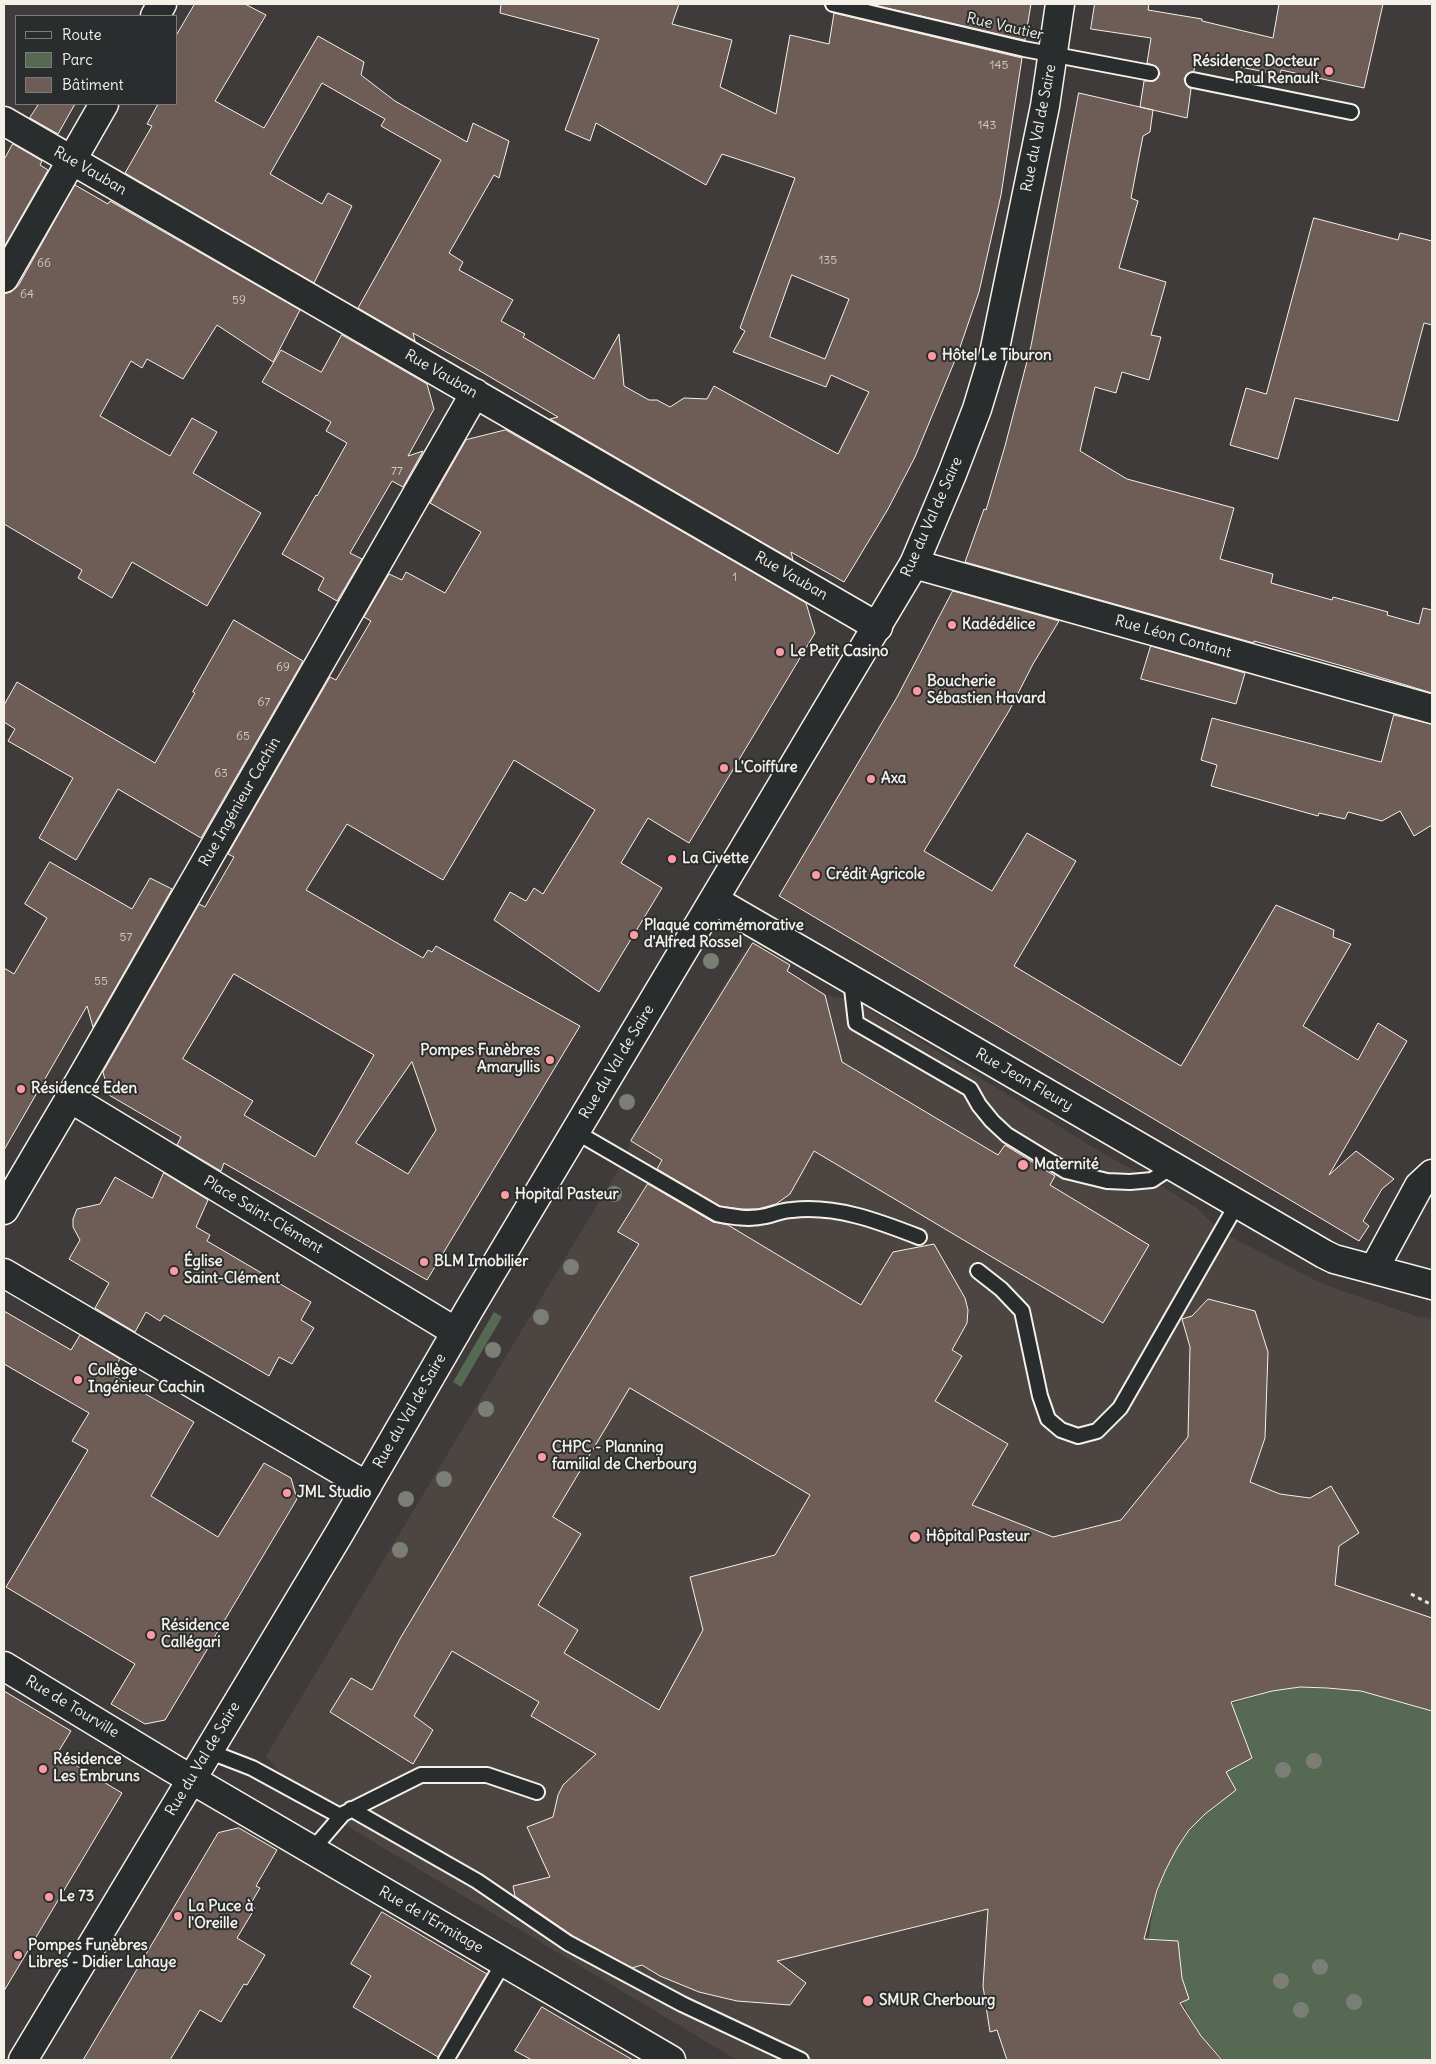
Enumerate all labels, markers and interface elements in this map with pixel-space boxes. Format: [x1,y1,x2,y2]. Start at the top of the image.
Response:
street label: Rue Vautier [965,9,1045,45]
legend [15,15,178,105]
text: Route [62,25,102,44]
text: Parc [62,50,93,69]
place label: Résidence Docteur Paul Renault [1192,53,1319,88]
house number: 145 [990,59,1008,73]
street label: Rue du Val de Saire [1018,63,1060,193]
marker: Résidence Docteur Paul Renault [1323,65,1335,77]
text: Bâtiment [62,75,124,94]
house number: 143 [978,119,996,133]
street label: Rue Vauban [50,143,130,199]
house number: 135 [819,254,837,268]
house number: 66 [37,257,51,271]
house number: 64 [20,288,34,302]
house number: 59 [232,294,246,308]
street label: Rue Vauban [401,346,481,402]
place label: Hôtel Le Tiburon [942,347,1052,365]
marker: Hôtel Le Tiburon [926,350,938,362]
street label: Rue du Val de Saire [897,454,967,580]
house number: 77 [391,465,403,479]
street label: Rue Vauban [751,548,831,604]
house number: 1 [733,571,737,585]
street label: Rue Léon Contant [1113,612,1233,662]
place label: Kadédélice [962,616,1035,634]
marker: Kadédélice [946,619,958,631]
place label: Le Petit Casino [790,643,889,661]
marker: Le Petit Casino [774,646,786,658]
house number: 69 [276,661,290,675]
place label: Boucherie Sébastien Havard [927,673,1046,708]
marker: Boucherie Sébastien Havard [911,685,923,697]
house number: 67 [258,696,270,710]
house number: 65 [236,730,250,744]
street label: Rue Ingénieur Cachin [196,734,284,870]
place label: L'Coiffure [734,759,798,777]
marker: L'Coiffure [718,762,730,774]
house number: 63 [214,767,228,781]
place label: Axa [881,770,906,788]
marker: Axa [865,773,877,785]
place label: La Civette [682,850,749,868]
marker: La Civette [666,853,678,865]
place label: Crédit Agricole [826,866,925,884]
marker: Crédit Agricole [810,869,822,881]
place label: Plaque commémorative d'Alfred Rossel [644,917,804,952]
marker: Plaque commémorative d'Alfred Rossel [628,929,640,941]
house number: 57 [120,931,132,945]
house number: 55 [94,975,108,989]
street label: Rue du Val de Saire [576,1002,658,1122]
place label: Pompes Funèbres Amaryllis [420,1042,540,1077]
street label: Rue Jean Fleury [972,1045,1076,1115]
marker: Pompes Funèbres Amaryllis [544,1054,556,1066]
place label: Résidence Eden [31,1080,137,1098]
marker: Résidence Eden [15,1083,27,1095]
place label: Maternité [1034,1156,1099,1174]
marker: Maternité [1016,1158,1030,1172]
street label: Place Saint-Clément [200,1172,326,1258]
place label: Hopital Pasteur [515,1186,619,1204]
marker: Hopital Pasteur [499,1189,511,1201]
place label: Église Saint-Clément [184,1253,280,1288]
place label: BLM Imobilier [434,1253,528,1271]
marker: BLM Imobilier [418,1256,430,1268]
marker: Église Saint-Clément [168,1265,180,1277]
street label: Rue du Val de Saire [370,1350,450,1472]
place label: Collège Ingénieur Cachin [88,1362,205,1397]
marker: Collège Ingénieur Cachin [72,1374,84,1386]
place label: CHPC - Planning familial de Cherbourg [552,1439,697,1474]
marker: CHPC - Planning familial de Cherbourg [536,1451,548,1463]
place label: JML Studio [297,1484,371,1502]
marker: JML Studio [281,1487,293,1499]
place label: Hôpital Pasteur [926,1528,1030,1546]
marker: Hôpital Pasteur [908,1530,922,1544]
place label: Résidence Callégari [161,1617,229,1652]
marker: Résidence Callégari [145,1629,157,1641]
street label: Rue de Tourville [22,1672,122,1742]
street label: Rue du Val de Saire [162,1699,244,1819]
place label: Résidence Les Embruns [53,1751,140,1786]
marker: Résidence Les Embruns [37,1763,49,1775]
street label: Rue de l'Ermitage [375,1883,487,1957]
place label: Le 73 [59,1888,94,1906]
marker: Le 73 [43,1891,55,1903]
place label: La Puce à l'Oreille [188,1898,253,1933]
marker: La Puce à l'Oreille [172,1910,184,1922]
place label: Pompes Funèbres Libres - Didier Lahaye [28,1937,176,1972]
marker: Pompes Funèbres Libres - Didier Lahaye [12,1949,24,1961]
place label: SMUR Cherbourg [879,1992,995,2010]
marker: SMUR Cherbourg [861,1994,875,2008]

